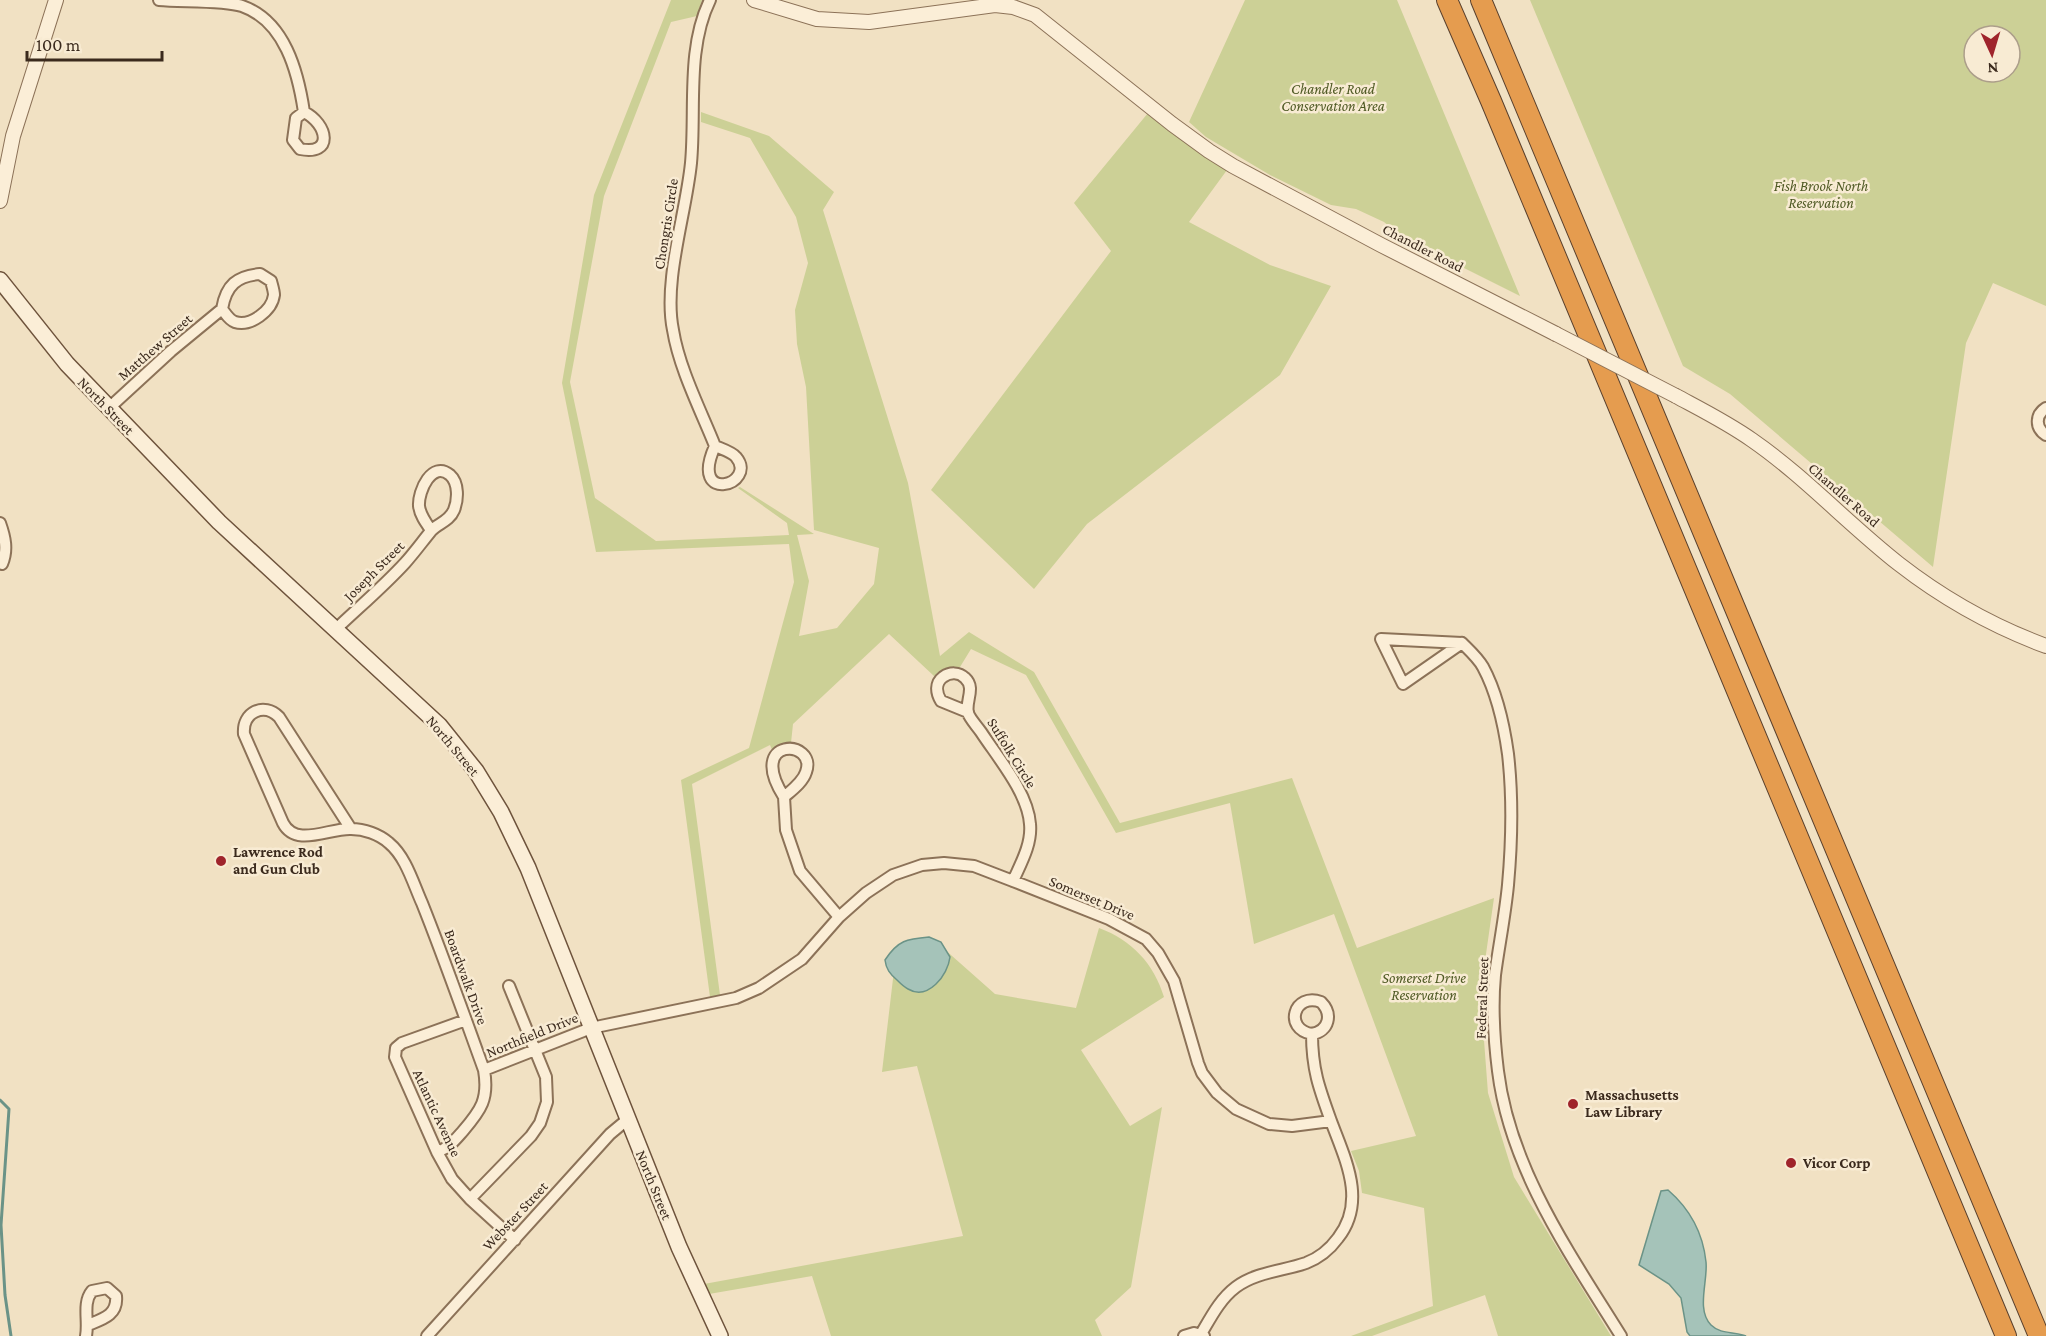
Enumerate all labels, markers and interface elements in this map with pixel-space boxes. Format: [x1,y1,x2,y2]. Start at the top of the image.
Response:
scale bar [27,24,162,62]
north arrow [1962,24,2022,84]
text: 100 m [36,35,81,55]
text: N [1987,60,1999,77]
park label: Chandler Road Conservation Area [1281,81,1385,114]
street label: Chongris Circle [651,177,682,271]
park label: Fish Brook North Reservation [1774,178,1868,211]
street label: Chandler Road [1380,221,1466,275]
street label: Matthew Street [115,310,196,384]
street label: North Street [75,374,138,439]
street label: Chandler Road [1805,460,1883,530]
street label: Joseph Street [339,537,409,606]
street label: North Street [423,713,483,780]
street label: Suffolk Circle [984,715,1040,791]
place label: Lawrence Rod and Gun Club [233,844,324,877]
marker: Lawrence Rod and Gun Club [214,854,228,868]
street label: Somerset Drive [1047,873,1137,923]
street label: Boardwalk Drive [441,927,491,1027]
street label: Federal Street [1473,956,1491,1039]
park label: Somerset Drive Reservation [1382,970,1466,1003]
street label: Northfield Drive [484,1009,581,1061]
street label: Atlantic Avenue [410,1067,464,1160]
place label: Massachusetts Law Library [1585,1087,1679,1120]
marker: Massachusetts Law Library [1566,1097,1580,1111]
street label: North Street [633,1148,676,1223]
place label: Vicor Corp [1802,1155,1870,1171]
marker: Vicor Corp [1784,1156,1798,1170]
street label: Webster Street [479,1178,552,1254]

